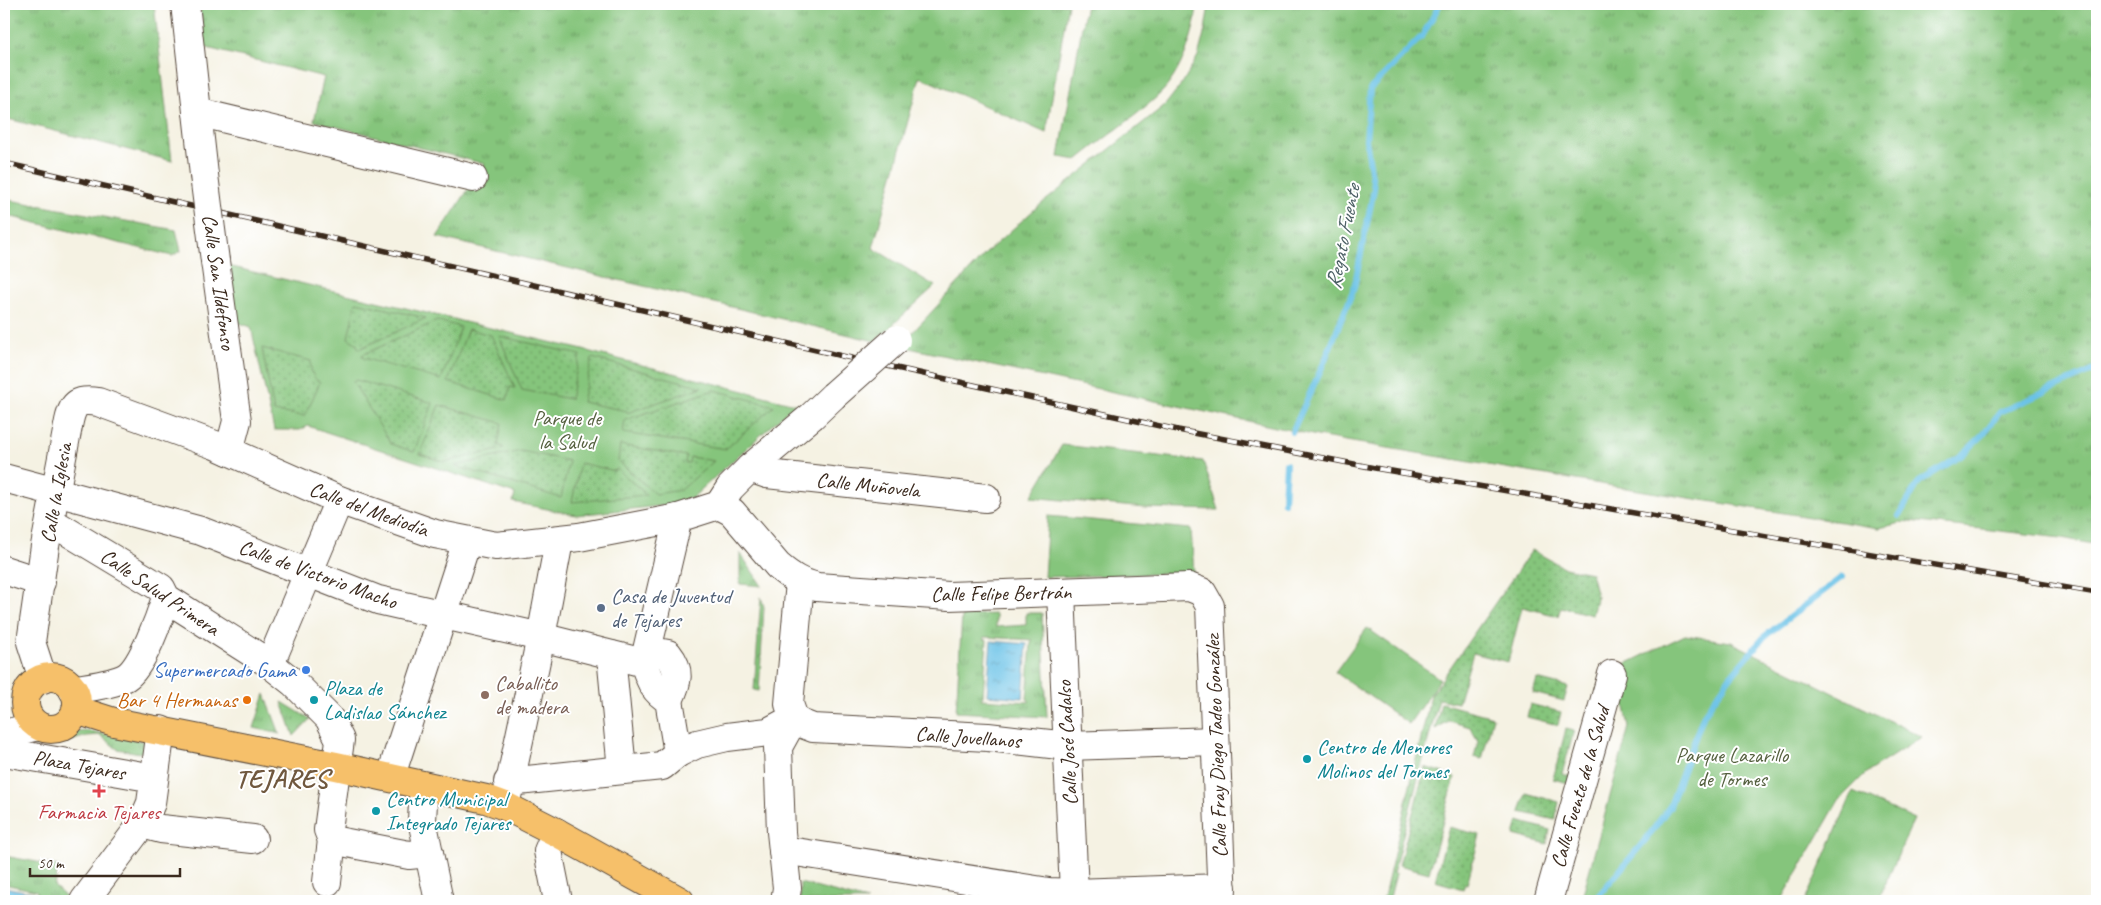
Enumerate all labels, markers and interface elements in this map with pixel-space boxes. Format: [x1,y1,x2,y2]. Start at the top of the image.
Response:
water label: Regato Fuente [1319,180,1367,291]
street label: Calle San Ildefonso [197,213,242,353]
park label: Parque de la Salud [533,405,603,455]
street label: Calle la Iglesia [34,439,78,545]
street label: Calle Muñovela [815,467,923,504]
street label: Calle del Mediodía [306,475,434,543]
street label: Calle de Victorio Macho [235,533,402,615]
street label: Calle Salud Primera [96,543,226,642]
street label: Calle Felipe Bertrán [931,579,1072,607]
place label: Casa de Juventud de Tejares [611,583,734,633]
marker: Casa de Juventud de Tejares [595,602,607,614]
street label: Calle Fray Diego Tadeo González [1199,631,1233,858]
place label: Supermercado Gama [153,657,298,683]
marker: Supermercado Gama [300,664,312,676]
place label: Caballito de madera [495,670,570,720]
place label: Plaza de Ladislao Sánchez [324,675,448,725]
street label: Calle José Cadalso [1051,678,1083,806]
place label: Bar 4 Hermanas [117,687,239,713]
marker: Caballito de madera [479,689,491,701]
marker: Bar 4 Hermanas [241,694,253,706]
marker: Plaza de Ladislao Sánchez [308,694,320,706]
street label: Calle Fuente de la Salud [1545,700,1616,871]
street label: Calle Jovellanos [914,720,1023,754]
place label: Centro de Menores Molinos del Tormes [1317,734,1453,784]
park label: Parque Lazarillo de Tormes [1676,742,1790,792]
street label: Plaza Tejares [31,744,129,786]
marker: Centro de Menores Molinos del Tormes [1301,753,1313,765]
district label: TEJARES [235,762,334,795]
marker: Farmacia Tejares [93,785,105,797]
place label: Centro Municipal Integrado Tejares [386,786,512,836]
place label: Farmacia Tejares [38,799,162,825]
marker: Centro Municipal Integrado Tejares [370,805,382,817]
scale bar [30,845,180,877]
text: 50 m [38,854,65,873]

